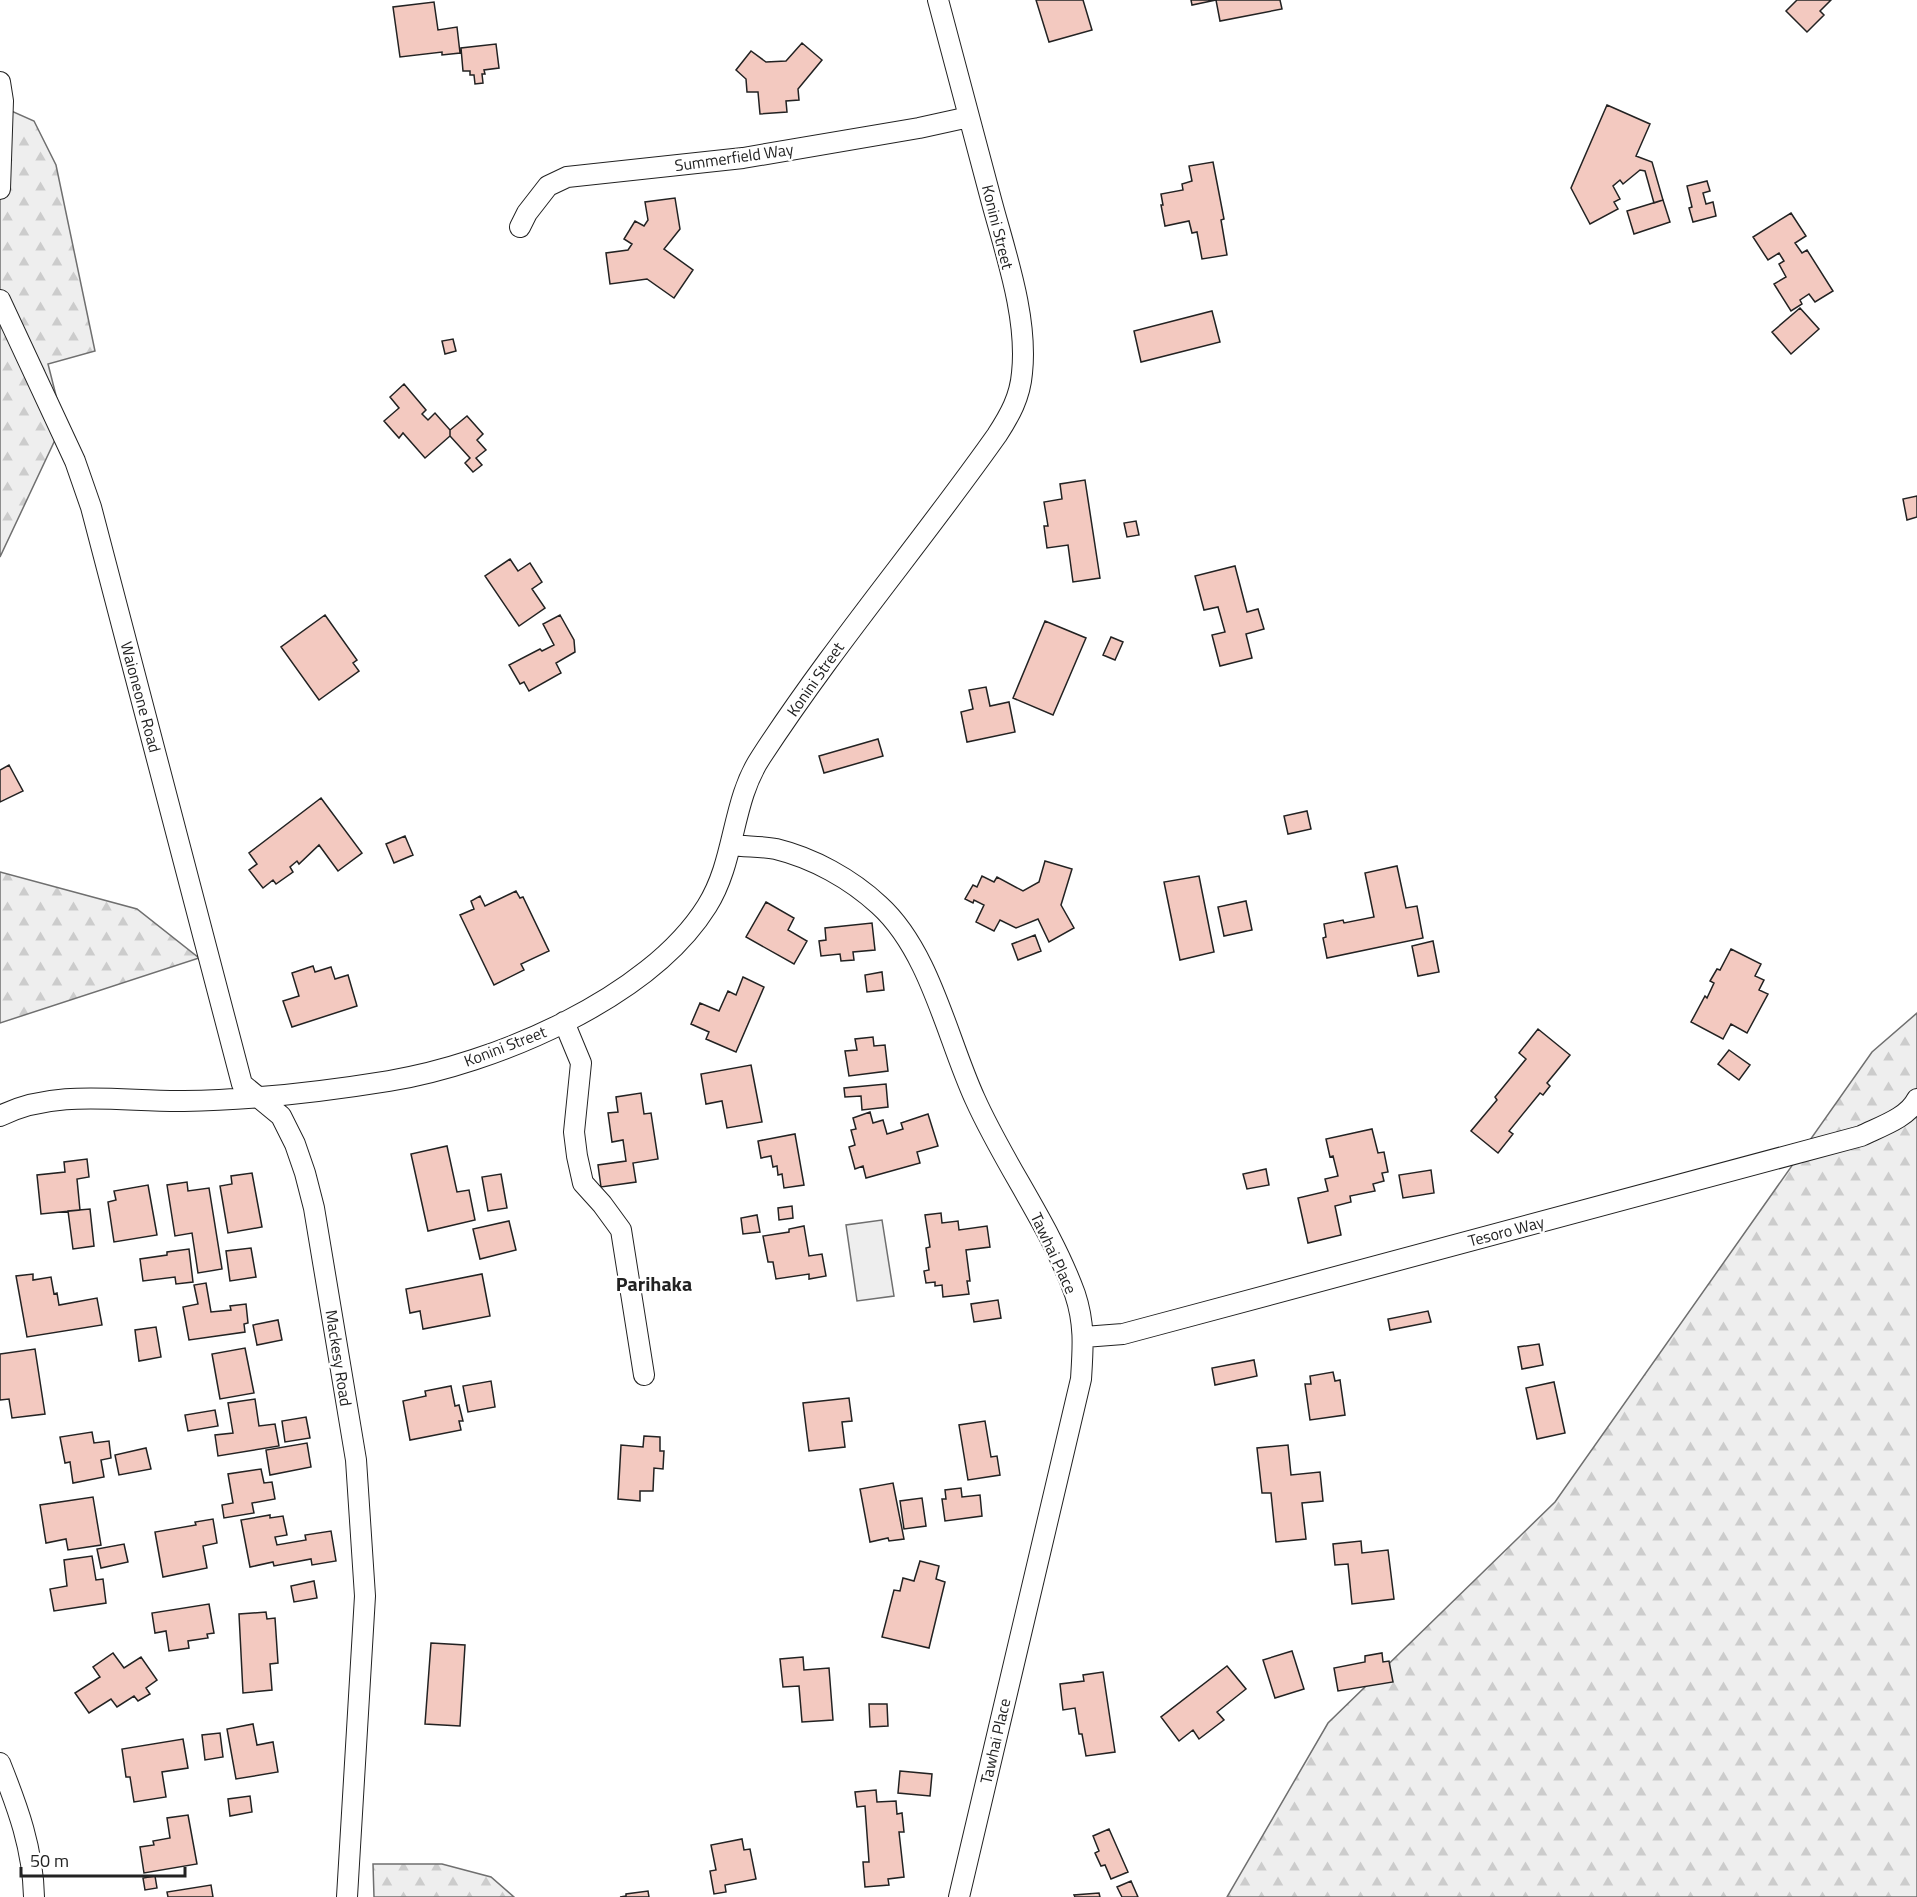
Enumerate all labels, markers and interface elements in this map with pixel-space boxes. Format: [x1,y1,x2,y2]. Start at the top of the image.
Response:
street label: Summerfield Way [673,137,795,177]
street label: Konini Street [976,182,1020,272]
street label: Konini Street [780,636,850,721]
street label: Waioneone Road [115,639,167,755]
street label: Konini Street [460,1019,550,1073]
street label: Tawhai Place [1025,1209,1083,1297]
street label: Tesoro Way [1465,1209,1547,1253]
district label: Parihaka [616,1268,692,1299]
street label: Mackesy Road [320,1308,358,1408]
street label: Tawhai Place [974,1696,1016,1786]
scale bar [21,1840,184,1878]
text: 50 m [30,1847,69,1874]

